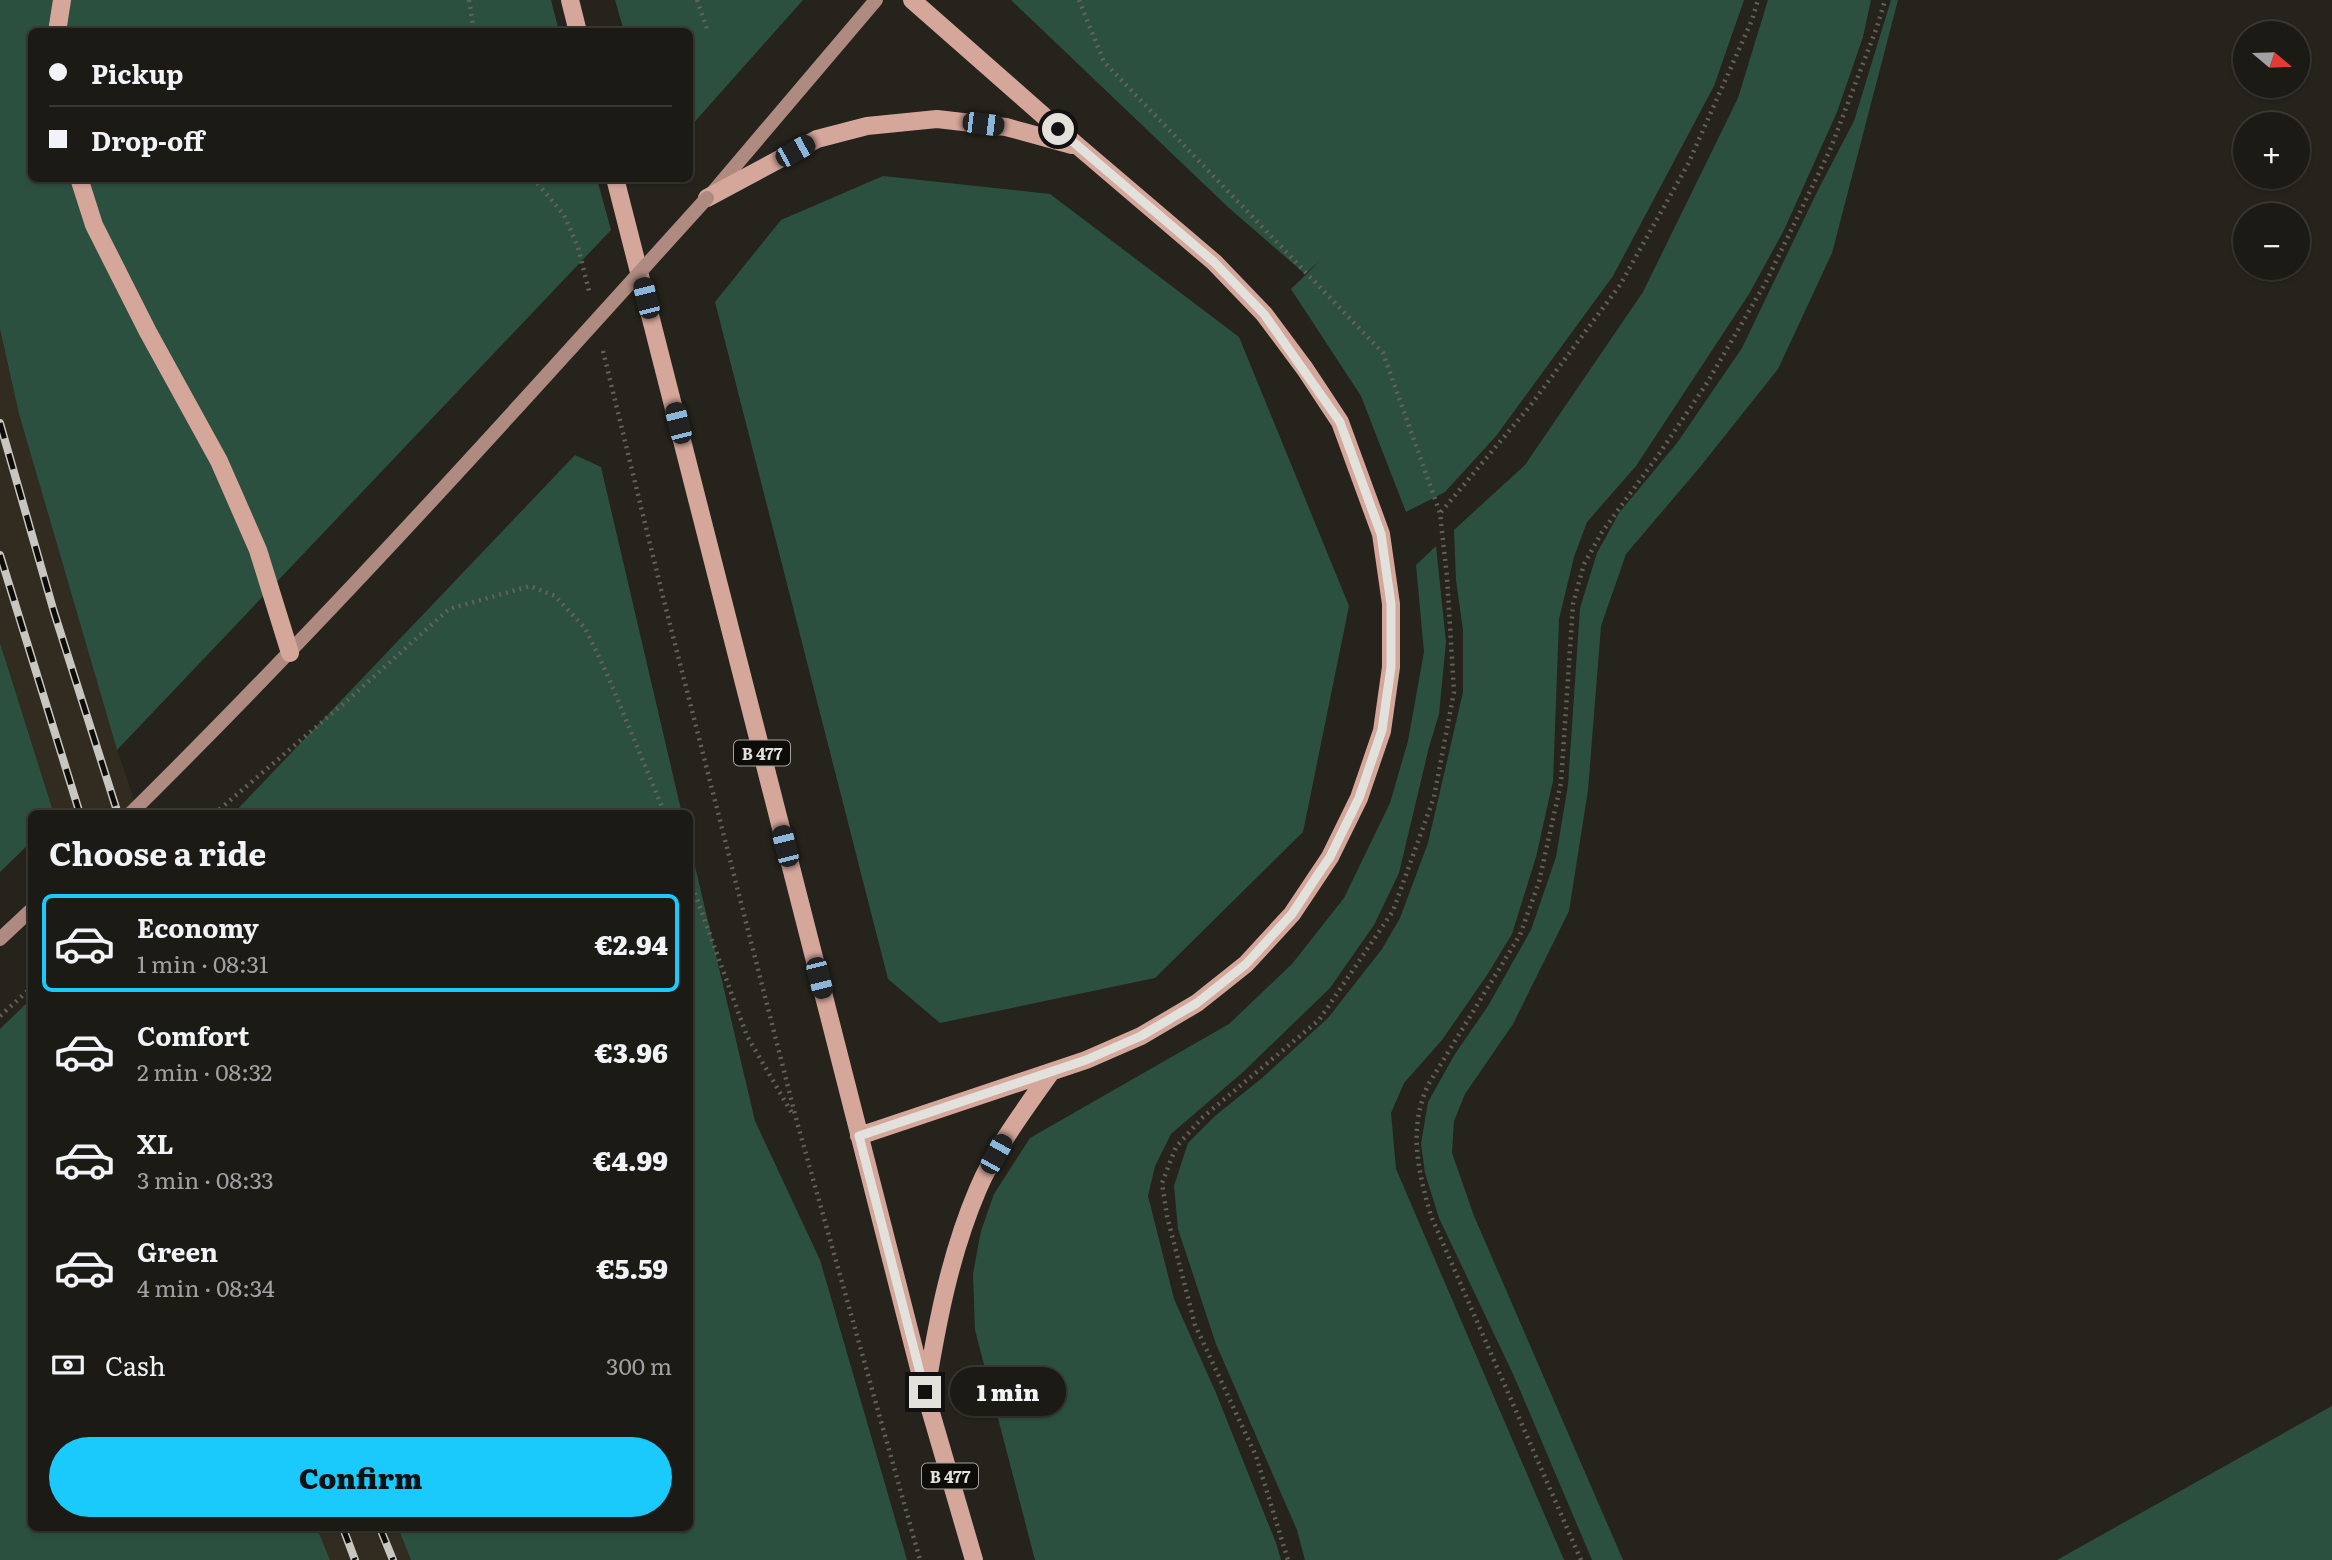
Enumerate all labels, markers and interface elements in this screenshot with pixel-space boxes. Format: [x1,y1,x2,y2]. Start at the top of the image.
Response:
north arrow [2233,21,2310,98]
map controls [2233,21,2310,280]
text: Pickup [91,53,183,92]
car [961,111,1006,137]
button: + [2233,112,2310,189]
route start [1042,113,1074,145]
text: Drop-off [91,120,204,159]
car [772,132,819,170]
button: − [2233,203,2310,280]
car [631,275,662,321]
car [663,400,694,446]
road number: B 477 [734,740,790,766]
car [770,823,801,869]
text: Choose a ride [49,828,266,876]
text: Economy [137,907,259,946]
icon: car [53,912,116,975]
text: €2.94 [595,924,668,963]
text: 1 min · 08:31 [137,946,268,980]
car [804,955,835,1001]
text: Comfort [137,1015,249,1054]
icon: car [53,1020,116,1083]
text: €3.96 [595,1032,668,1071]
text: 2 min · 08:32 [137,1054,272,1088]
text: XL [137,1123,174,1162]
icon: car [53,1128,116,1191]
car [977,1131,1016,1177]
text: €4.99 [593,1140,668,1179]
text: 3 min · 08:33 [137,1162,274,1196]
text: Green [137,1231,218,1270]
icon: car [53,1236,116,1299]
text: €5.59 [596,1248,668,1287]
text: 4 min · 08:34 [137,1270,275,1304]
text: Cash [105,1345,166,1384]
icon: cash [49,1346,87,1384]
text: 300 m [606,1348,672,1382]
callout: 1 min [950,1368,1065,1416]
text: 1 min [977,1374,1039,1408]
route end [909,1376,941,1408]
button: Confirm [49,1437,672,1517]
road number: B 477 [922,1464,978,1488]

